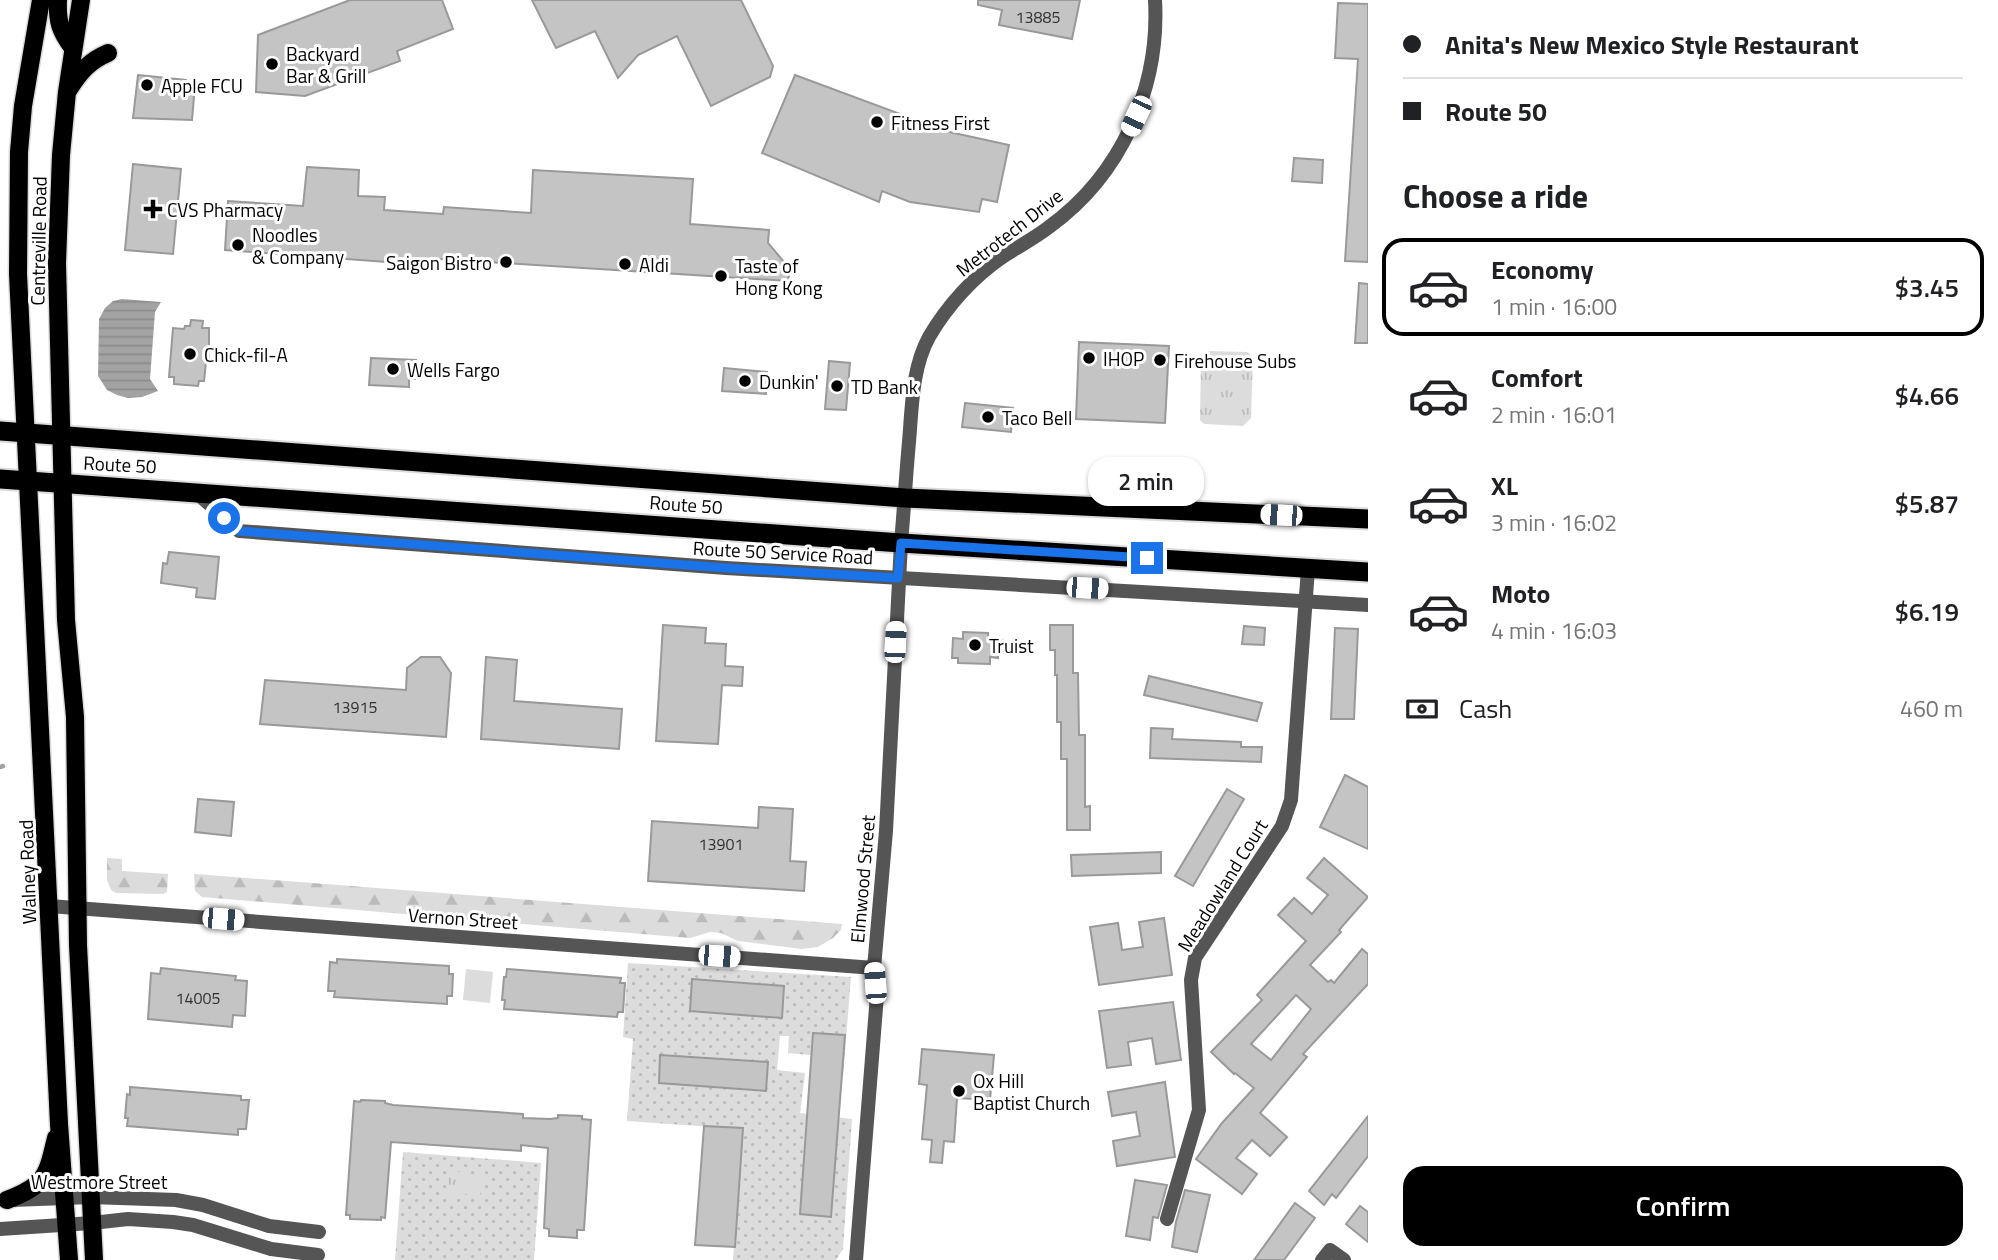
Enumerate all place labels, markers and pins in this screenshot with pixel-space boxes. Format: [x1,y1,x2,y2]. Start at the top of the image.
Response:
place label: Backyard Bar & Grill [286,39,366,90]
marker: Backyard Bar & Grill [264,56,280,72]
place label: Apple FCU [161,71,243,100]
marker: Apple FCU [139,77,155,93]
place label: Fitness First [891,108,990,137]
marker: Fitness First [869,114,885,130]
place label: CVS Pharmacy [167,195,283,224]
marker: CVS Pharmacy [145,201,161,217]
place label: Noodles & Company [252,220,344,271]
marker: Noodles & Company [230,237,246,253]
place label: Saigon Bistro [386,248,492,277]
place label: Aldi [639,250,669,279]
place label: Taste of Hong Kong [735,251,823,302]
marker: Saigon Bistro [498,254,514,270]
marker: Aldi [617,256,633,272]
marker: Taste of Hong Kong [713,268,729,284]
place label: Chick-fil-A [204,340,288,369]
place label: IHOP [1103,344,1144,373]
marker: Chick-fil-A [182,346,198,362]
place label: Firehouse Subs [1174,346,1296,375]
marker: IHOP [1081,350,1097,366]
marker: Firehouse Subs [1152,352,1168,368]
place label: Wells Fargo [407,355,500,384]
marker: Wells Fargo [385,361,401,377]
place label: Dunkin' [759,367,819,396]
place label: TD Bank [851,372,918,401]
marker: Dunkin' [737,373,753,389]
marker: TD Bank [829,378,845,394]
place label: Taco Bell [1002,403,1072,432]
marker: Taco Bell [980,409,996,425]
place label: Truist [989,631,1034,660]
marker: Truist [967,637,983,653]
place label: Ox Hill Baptist Church [973,1066,1090,1117]
marker: Ox Hill Baptist Church [951,1083,967,1099]

